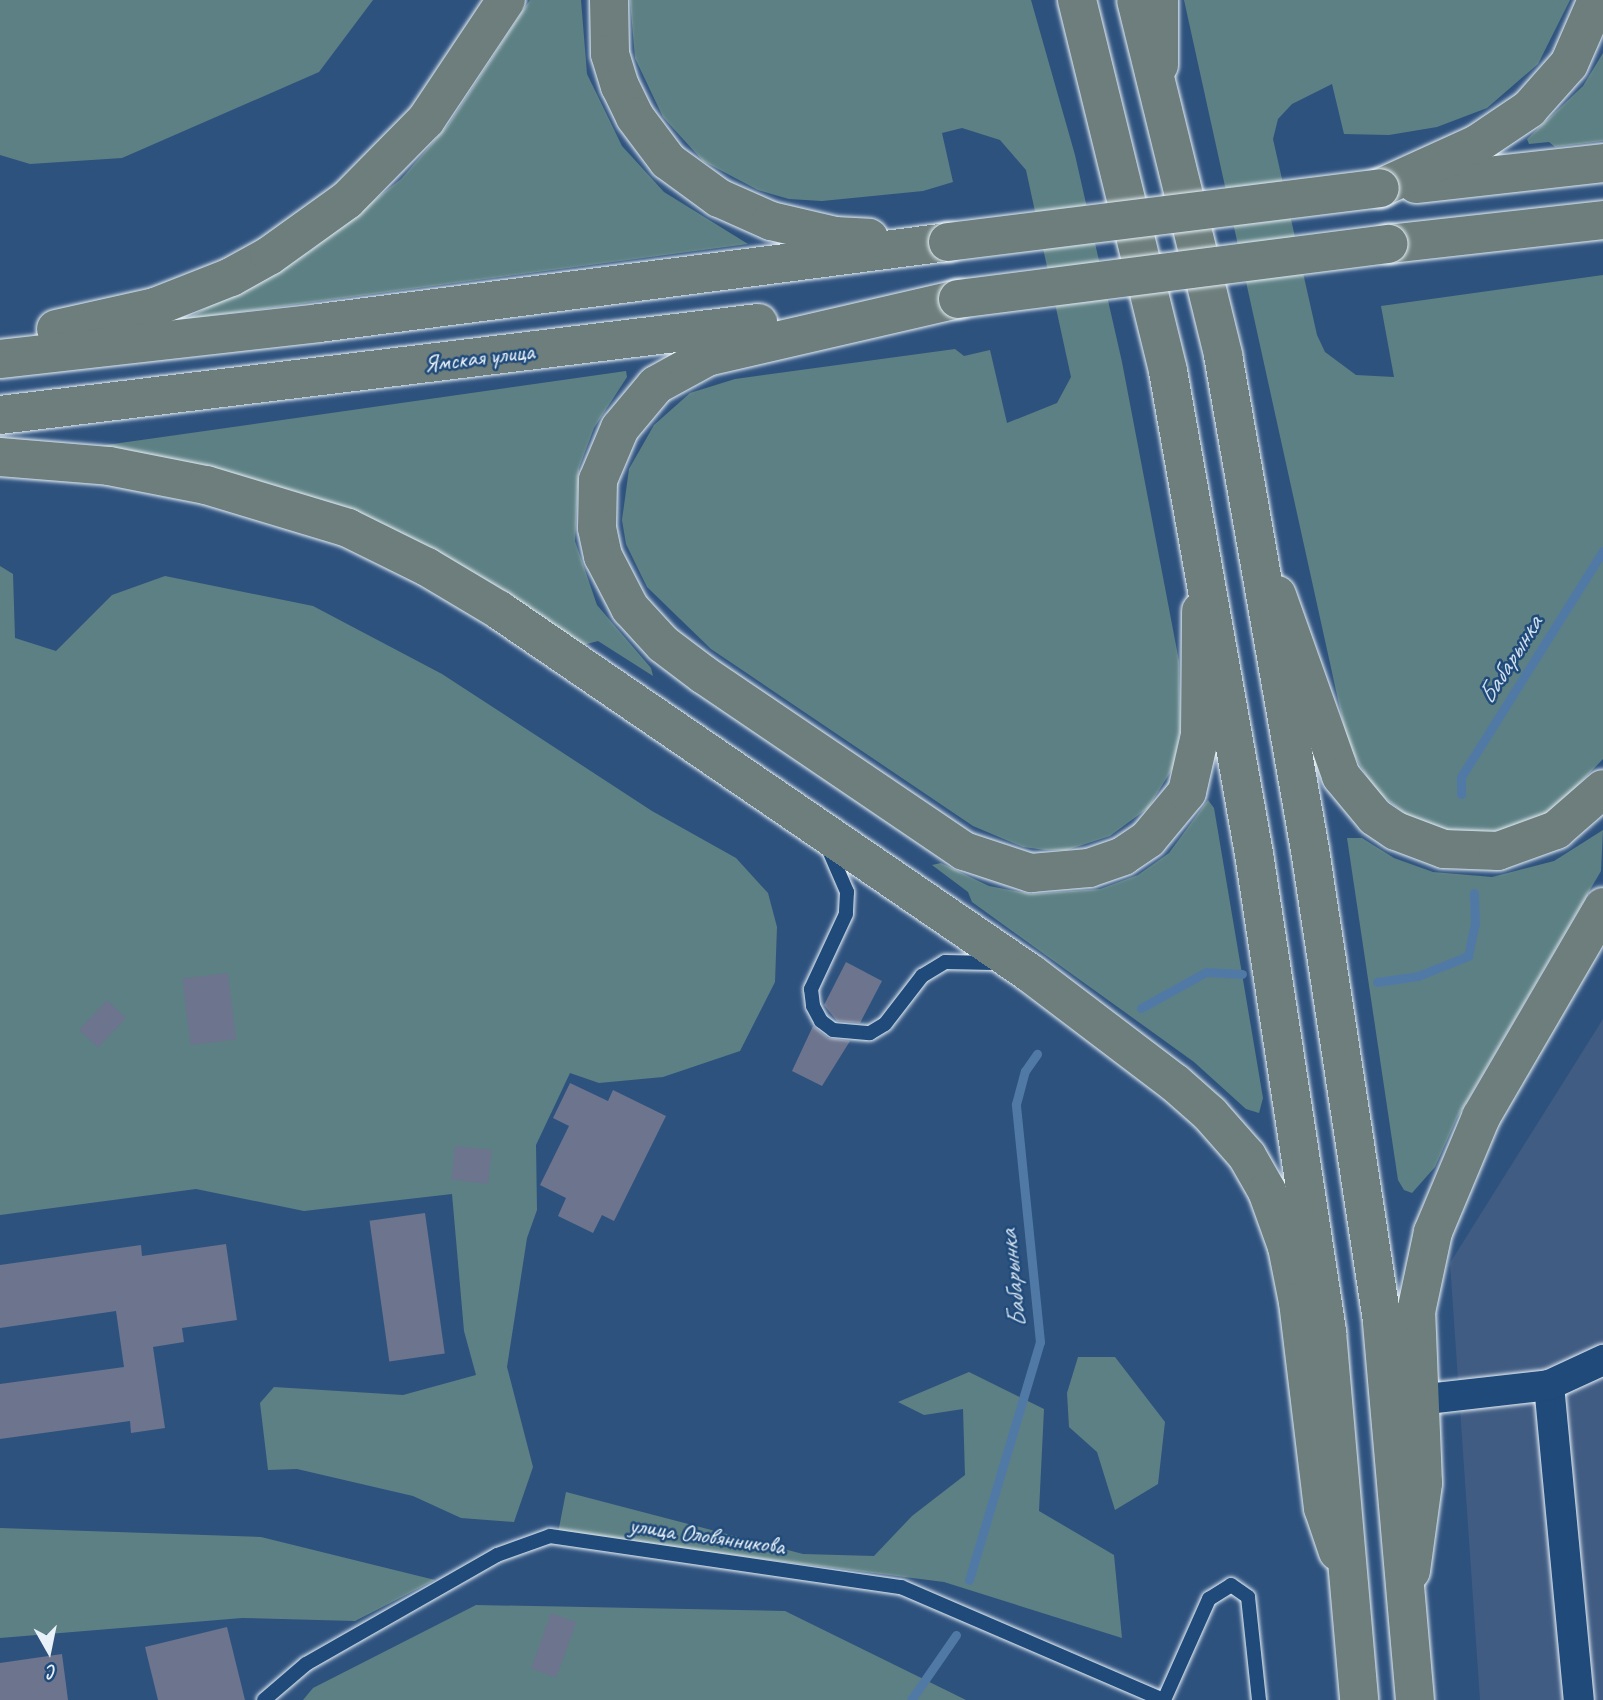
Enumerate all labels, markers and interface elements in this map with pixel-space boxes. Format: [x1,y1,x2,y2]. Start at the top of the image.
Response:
street label: Ямская улица [421,337,537,379]
water label: Бабарынка [1471,610,1549,710]
water label: Бабарынка [992,1229,1034,1329]
street label: улица Оловянникова [627,1511,787,1561]
north arrow [14,1616,84,1686]
text: С [46,1659,59,1684]

